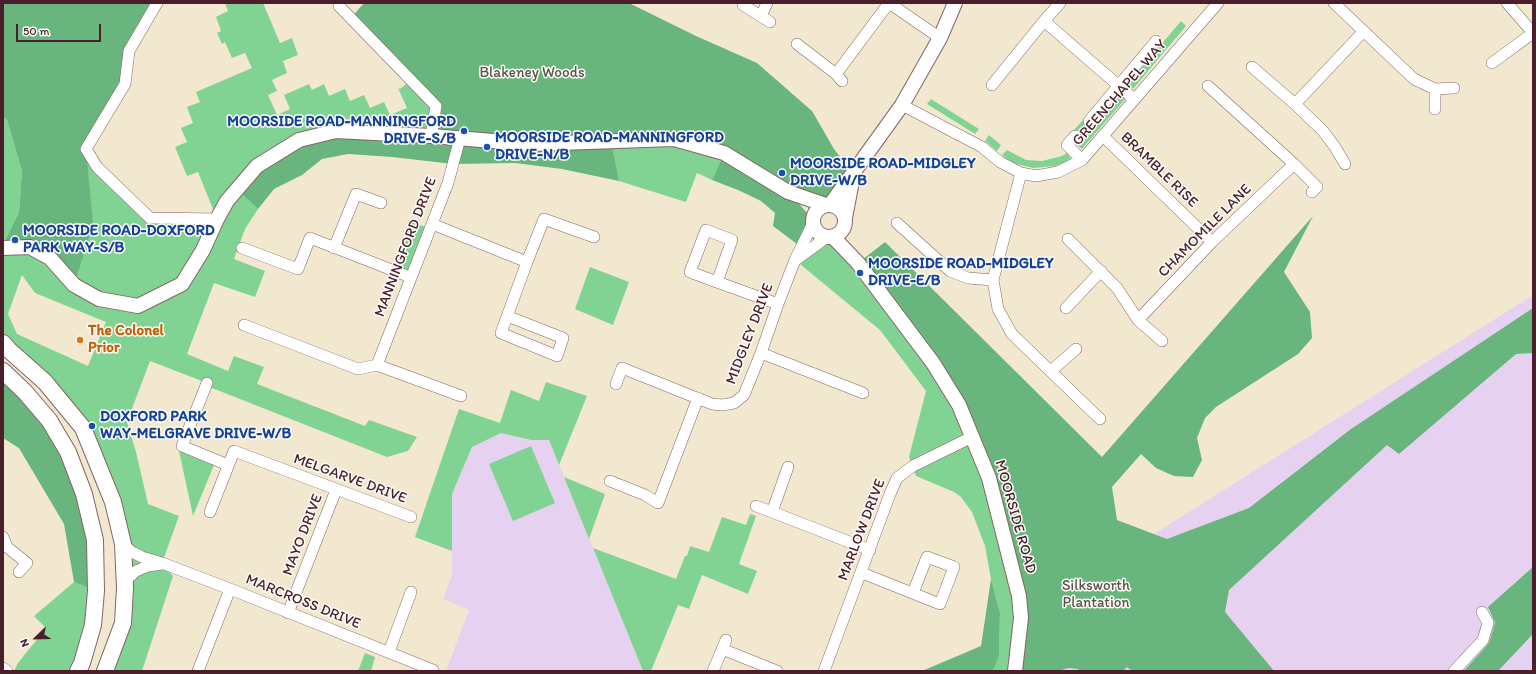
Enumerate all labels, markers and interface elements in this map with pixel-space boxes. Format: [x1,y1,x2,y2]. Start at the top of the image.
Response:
scale bar [18,16,103,42]
text: 50 m [23,24,49,38]
street label: GREENCHAPEL WAY [1069,36,1171,150]
park label: Blakeney Woods [479,64,585,82]
place label: MOORSIDE ROAD-MANNINGFORD DRIVE-S/B [227,113,456,148]
marker: MOORSIDE ROAD-MANNINGFORD DRIVE-S/B [459,126,469,136]
place label: MOORSIDE ROAD-MANNINGFORD DRIVE-N/B [495,129,724,164]
street label: BRAMBLE RISE [1116,129,1202,211]
marker: MOORSIDE ROAD-MANNINGFORD DRIVE-N/B [482,142,492,152]
place label: MOORSIDE ROAD-MIDGLEY DRIVE-W/B [790,155,975,190]
marker: MOORSIDE ROAD-MIDGLEY DRIVE-W/B [777,168,787,178]
street label: MANNINGFORD DRIVE [371,174,441,320]
street label: CHAMOMILE LANE [1155,181,1255,281]
place label: MOORSIDE ROAD-DOXFORD PARK WAY-S/B [23,222,215,257]
marker: MOORSIDE ROAD-DOXFORD PARK WAY-S/B [10,235,20,245]
place label: MOORSIDE ROAD-MIDGLEY DRIVE-E/B [868,255,1053,290]
marker: MOORSIDE ROAD-MIDGLEY DRIVE-E/B [855,268,865,278]
street label: MIDGLEY DRIVE [722,281,778,387]
place label: The Colonel Prior [88,322,164,357]
marker: The Colonel Prior [75,335,85,345]
place label: DOXFORD PARK WAY-MELGRAVE DRIVE-W/B [100,408,291,443]
marker: DOXFORD PARK WAY-MELGRAVE DRIVE-W/B [87,421,97,431]
street label: MELGARVE DRIVE [291,450,409,508]
street label: MOORSIDE ROAD [990,458,1040,576]
street label: MARLOW DRIVE [834,477,890,583]
street label: MAYO DRIVE [279,492,327,578]
street label: MARCROSS DRIVE [243,571,363,633]
park label: Silksworth Plantation [1062,577,1130,612]
north arrow [16,618,56,658]
text: N [17,637,32,649]

